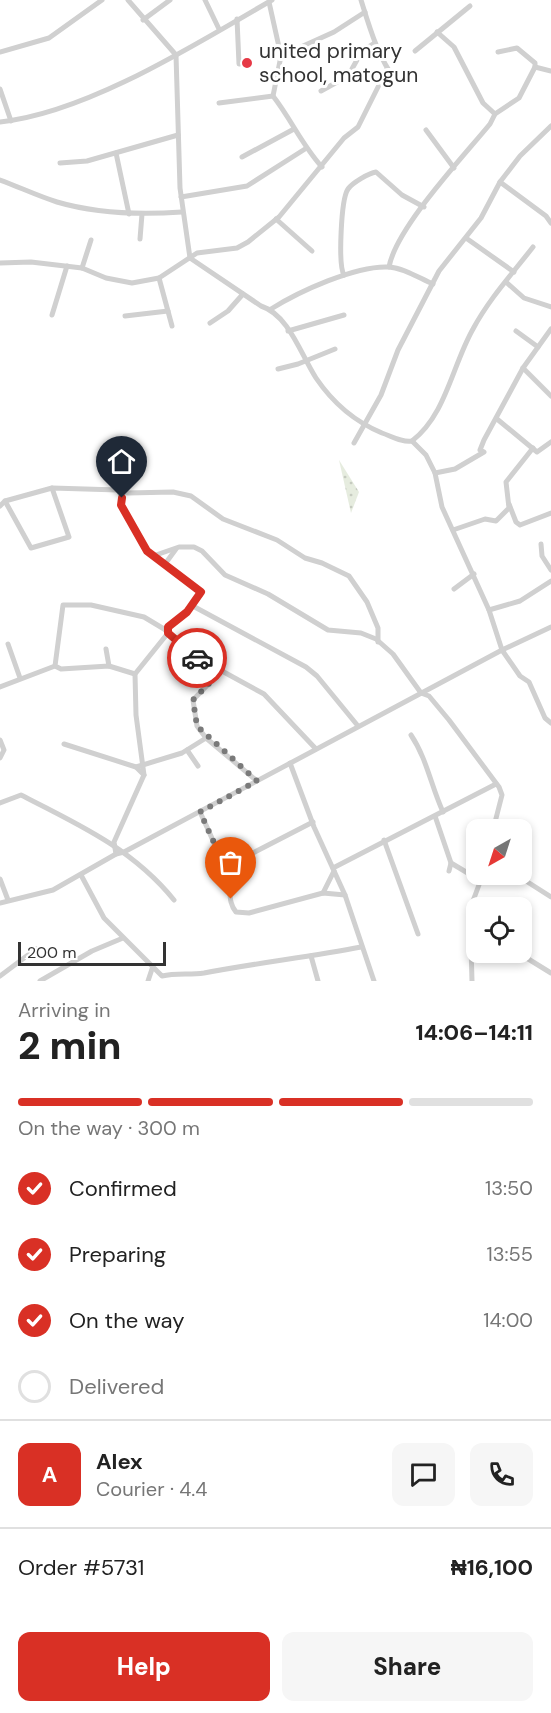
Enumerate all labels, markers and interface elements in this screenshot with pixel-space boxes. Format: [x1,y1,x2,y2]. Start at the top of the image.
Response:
place label: united primary school, matogun [259,37,418,89]
marker: united primary school, matogun [240,56,254,70]
pin [96,436,147,498]
icon: home [105,445,138,478]
courier [167,628,227,688]
icon: car [181,642,214,675]
north arrow [466,819,532,885]
map controls [466,819,532,963]
pin [205,837,256,899]
icon: bag [214,846,247,879]
button: locate [466,897,532,963]
scale bar [18,939,166,966]
text: 200 m [27,942,76,963]
text: Arriving in [18,997,110,1023]
text: 14:06–14:11 [415,1018,533,1047]
text: 2 min [18,1020,122,1071]
text: On the way · 300 m [18,1115,200,1141]
icon: check [18,1172,51,1205]
text: Confirmed [69,1174,177,1203]
text: 13:50 [485,1175,533,1201]
icon: check [18,1238,51,1271]
text: Preparing [69,1240,166,1269]
text: 13:55 [487,1241,533,1267]
icon: check [18,1304,51,1337]
text: On the way [69,1306,184,1335]
text: 14:00 [483,1307,533,1333]
text: Delivered [69,1372,164,1401]
button: chat [392,1443,455,1506]
button: phone [470,1443,533,1506]
text: Alex [96,1447,143,1476]
text: A [42,1460,57,1489]
text: Courier · 4.4 [96,1476,207,1502]
text: Order #5731 [18,1553,144,1582]
text: ₦16,100 [451,1553,533,1582]
button: Help [18,1632,270,1701]
button: Share [282,1632,533,1701]

